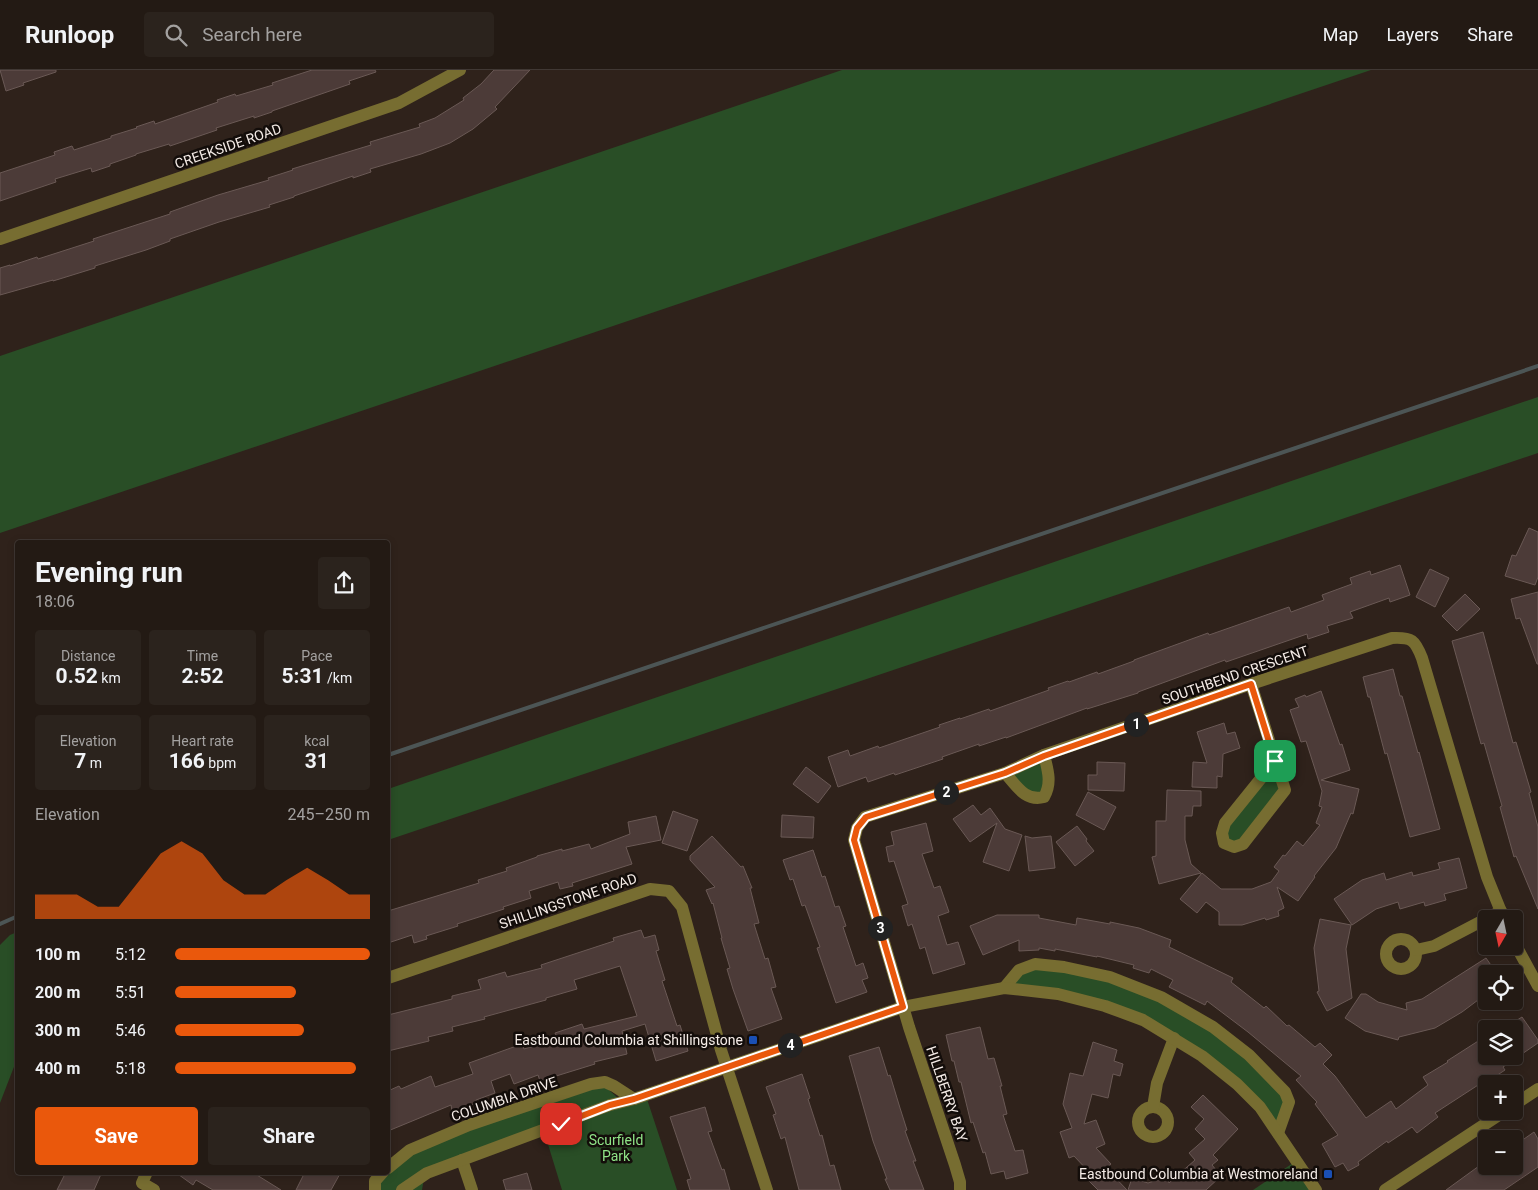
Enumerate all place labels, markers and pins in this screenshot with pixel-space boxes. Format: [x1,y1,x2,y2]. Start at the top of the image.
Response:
pin: 1 [1124,712,1148,736]
pin [1254,740,1296,782]
pin: 2 [934,780,958,804]
pin: 3 [868,916,892,940]
place label: Eastbound Columbia at Shillingstone [514,1032,743,1048]
pin: 4 [778,1032,802,1058]
marker: Eastbound Columbia at Shillingstone [747,1034,759,1046]
pin [540,1103,582,1145]
place label: Eastbound Columbia at Westmoreland [1079,1166,1318,1182]
marker: Eastbound Columbia at Westmoreland [1322,1168,1334,1180]

